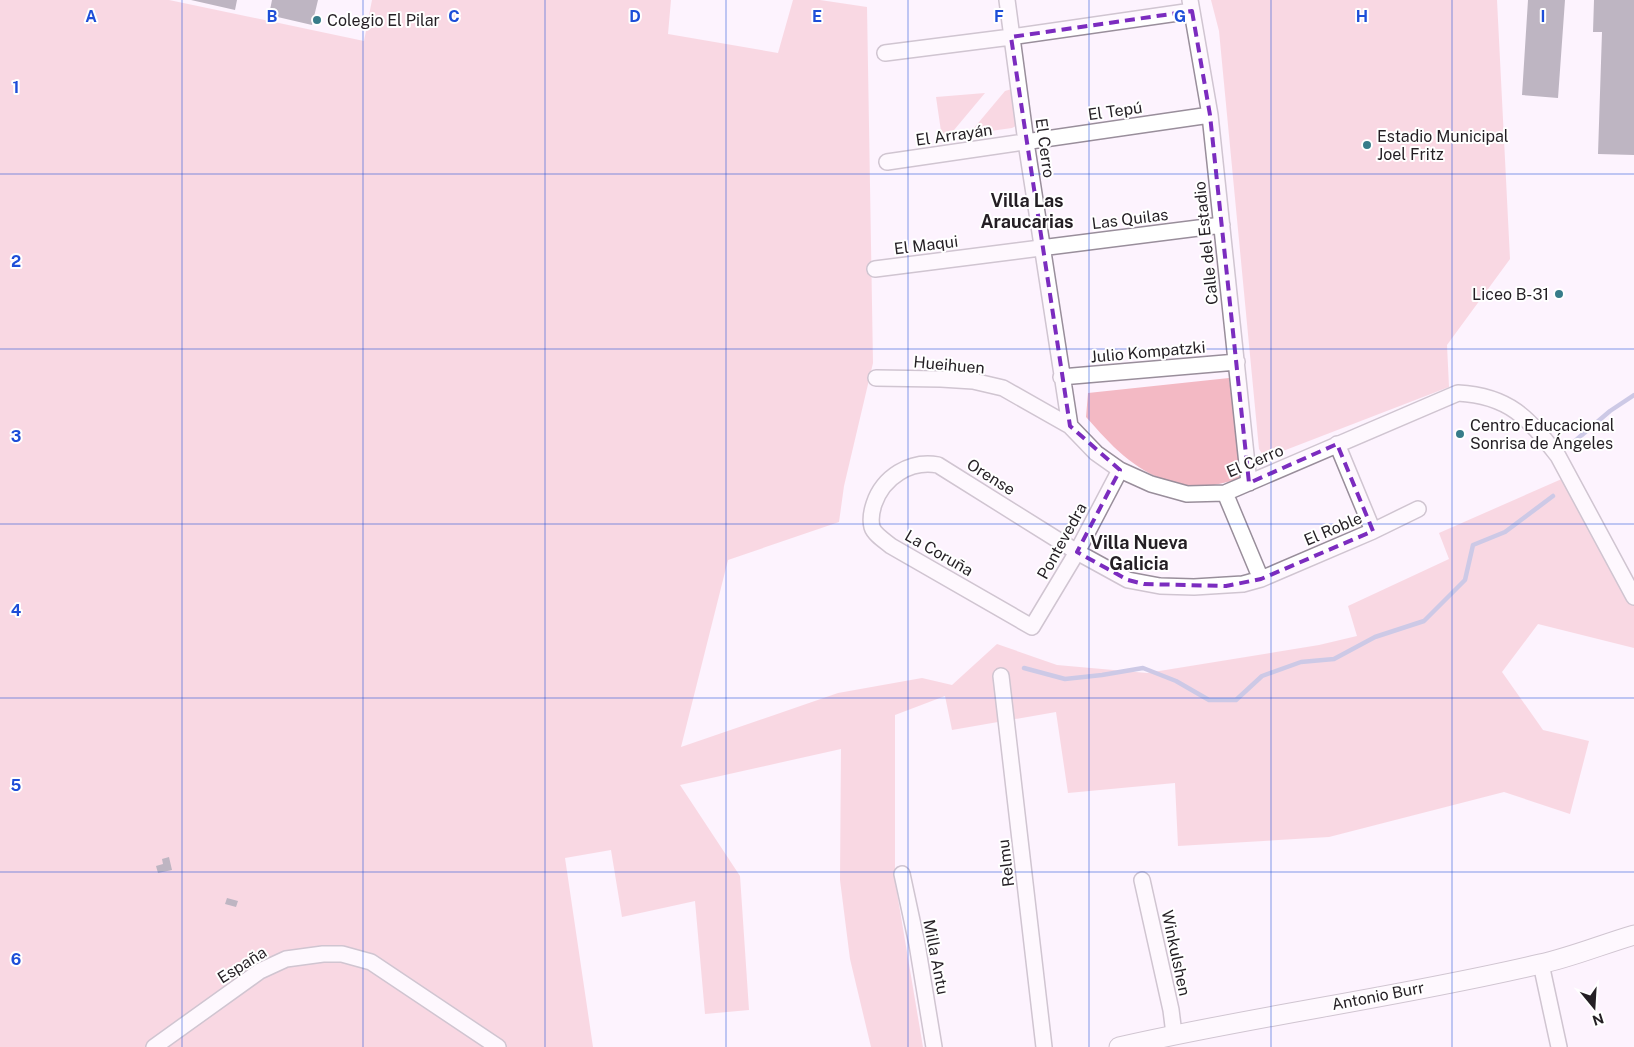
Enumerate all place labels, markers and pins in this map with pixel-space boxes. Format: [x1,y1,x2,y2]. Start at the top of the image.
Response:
place label: Colegio El Pilar [327,11,440,30]
marker: Colegio El Pilar [311,14,323,26]
place label: Estadio Municipal Joel Fritz [1377,127,1509,164]
marker: Estadio Municipal Joel Fritz [1361,139,1373,151]
place label: Liceo B-31 [1472,285,1549,304]
marker: Liceo B-31 [1553,288,1565,300]
place label: Centro Educacional Sonrisa de Ángeles [1470,416,1615,453]
marker: Centro Educacional Sonrisa de Ángeles [1454,428,1466,440]

